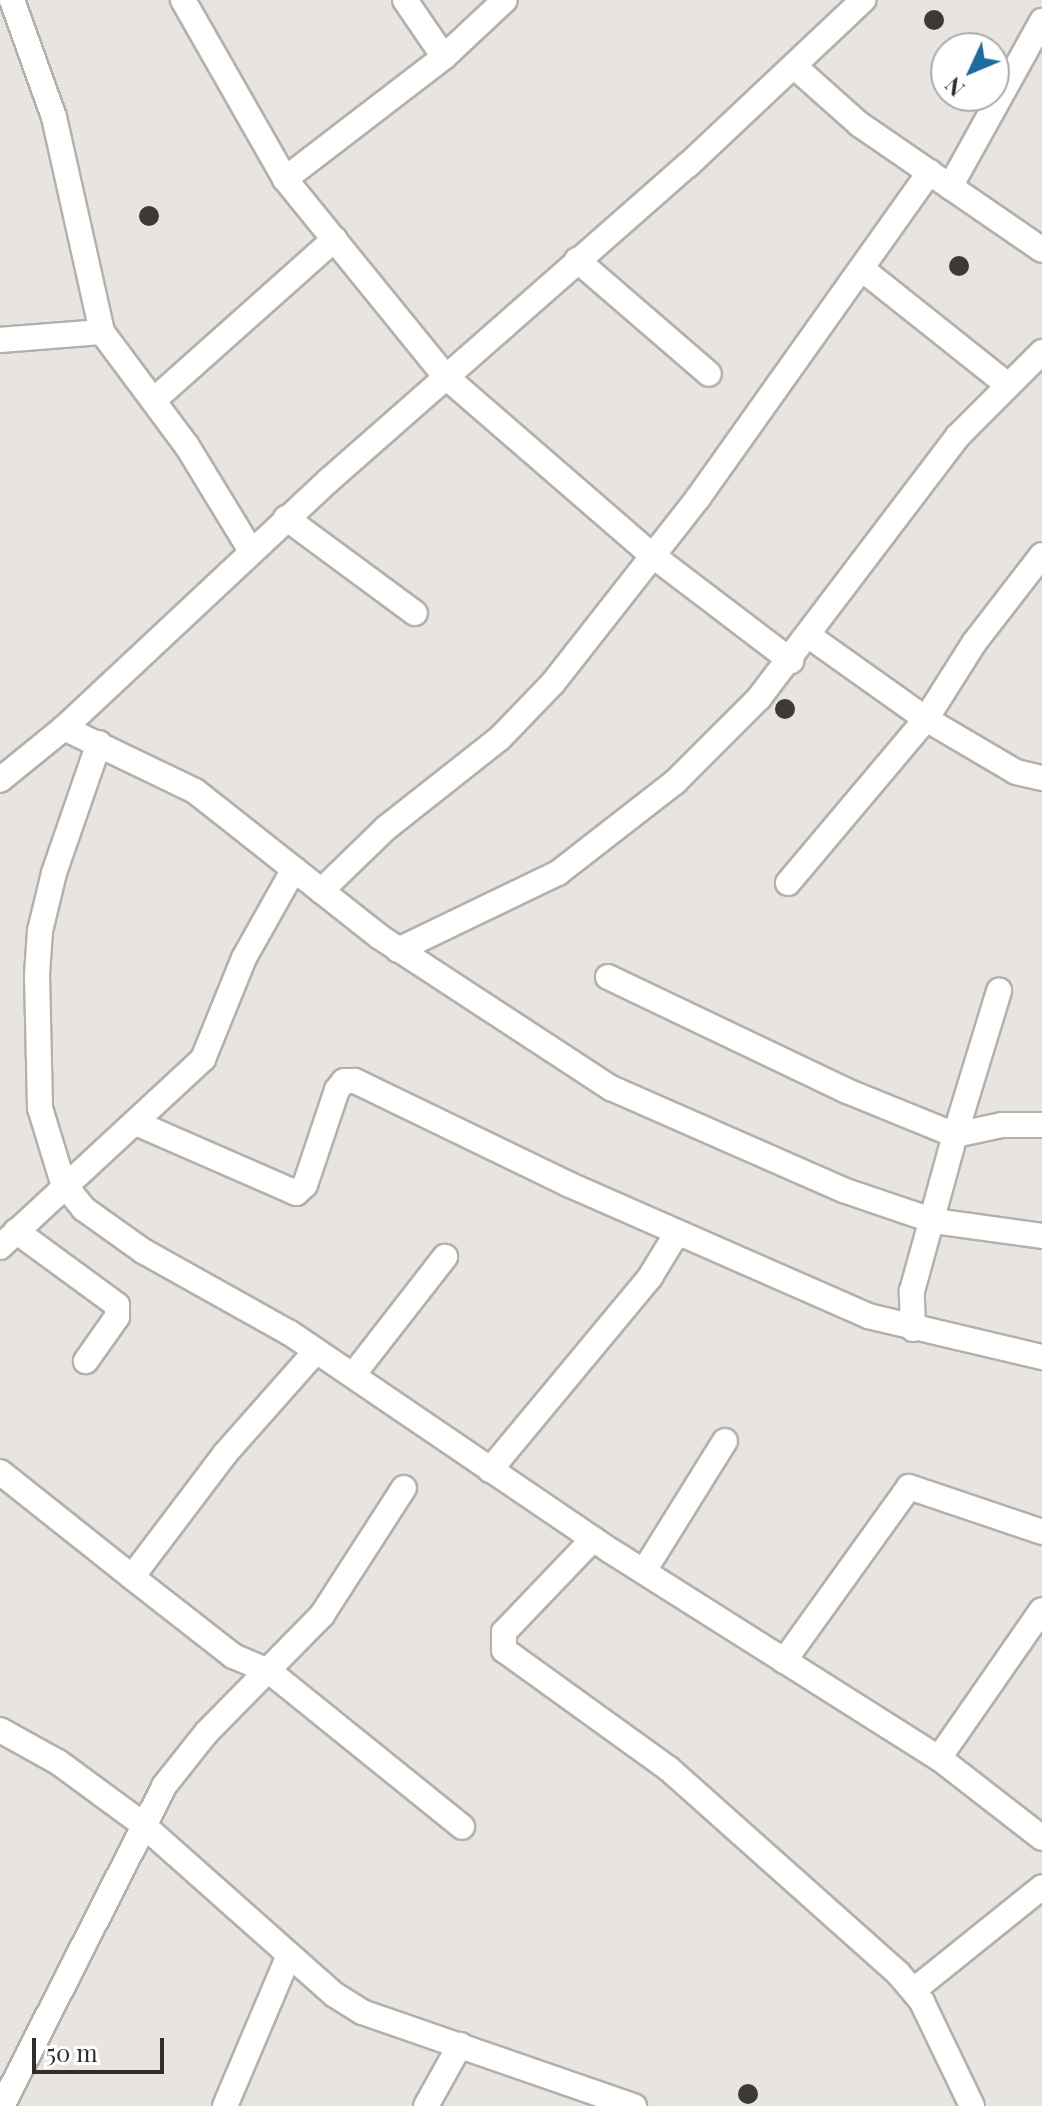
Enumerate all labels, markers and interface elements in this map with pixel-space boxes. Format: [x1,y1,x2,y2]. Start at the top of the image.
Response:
north arrow [930,32,1010,112]
text: N [938,71,970,103]
scale bar [36,2022,168,2072]
text: 50 m [46,2036,98,2068]

